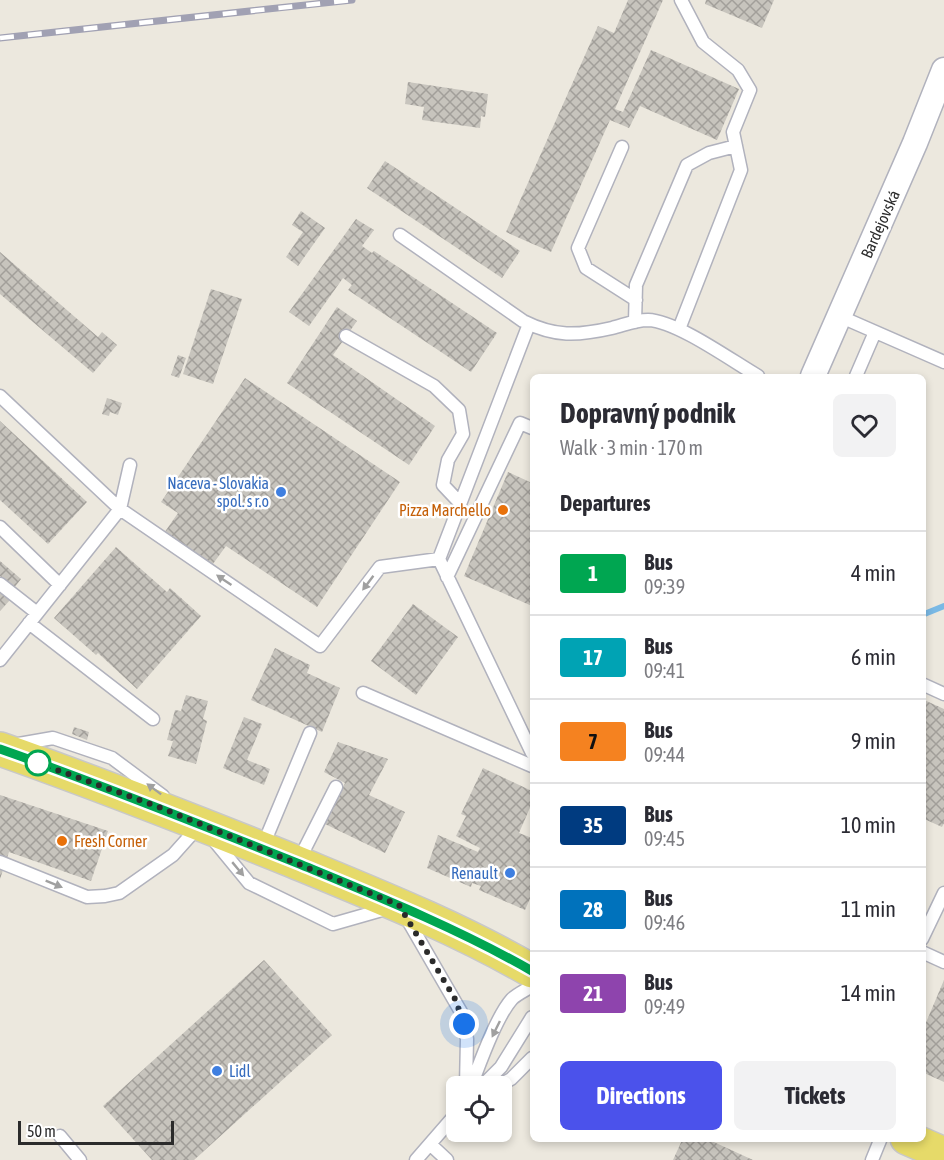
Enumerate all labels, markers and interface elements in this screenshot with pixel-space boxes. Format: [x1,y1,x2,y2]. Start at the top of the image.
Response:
street label: Bardejovská [857,187,904,261]
button: heart [833,394,896,457]
text: Dopravný podnik [560,397,735,429]
text: Walk · 3 min · 170 m [560,436,703,459]
place label: Naceva - Slovakia spol. s r.o [167,474,269,511]
marker: Naceva - Slovakia spol. s r.o [274,485,288,499]
text: Departures [560,490,650,516]
place label: Pizza Marchello [399,501,491,519]
marker: Pizza Marchello [496,503,510,517]
text: Bus [644,549,673,575]
text: 4 min [851,560,896,586]
text: 1 [588,561,598,585]
one-way arrow [216,575,232,586]
one-way arrow [361,575,374,591]
text: 09:39 [644,575,685,598]
text: Bus [644,633,673,659]
text: 6 min [851,644,896,670]
text: 17 [583,645,603,669]
text: 09:41 [644,659,685,682]
text: Bus [644,717,673,743]
text: 9 min [851,728,896,754]
text: 7 [588,729,598,753]
text: 09:44 [644,743,685,766]
unlabelled marker [25,750,51,776]
one-way arrow [146,783,162,795]
text: Bus [644,801,673,827]
text: 10 min [841,812,896,838]
text: 35 [583,813,603,837]
text: 09:45 [644,827,685,850]
place label: Fresh Corner [74,832,147,850]
marker: Fresh Corner [55,834,69,848]
one-way arrow [231,861,244,876]
place label: Renault [451,864,498,882]
marker: Renault [503,866,517,880]
one-way arrow [46,879,64,889]
text: Bus [644,885,673,911]
text: 11 min [841,896,896,922]
text: 28 [583,897,603,921]
text: 09:46 [644,911,685,934]
text: Bus [644,969,673,995]
text: 14 min [841,980,896,1006]
text: 21 [583,981,603,1005]
text: 09:49 [644,995,685,1018]
your location [449,1009,479,1039]
one-way arrow [491,1021,500,1038]
button: Directions [560,1061,722,1130]
button: Tickets [734,1061,896,1130]
place label: Lidl [229,1062,251,1080]
marker: Lidl [210,1064,224,1078]
map controls [446,1076,512,1142]
button: locate [446,1076,512,1142]
scale bar [18,1118,174,1146]
text: 50 m [27,1122,56,1140]

